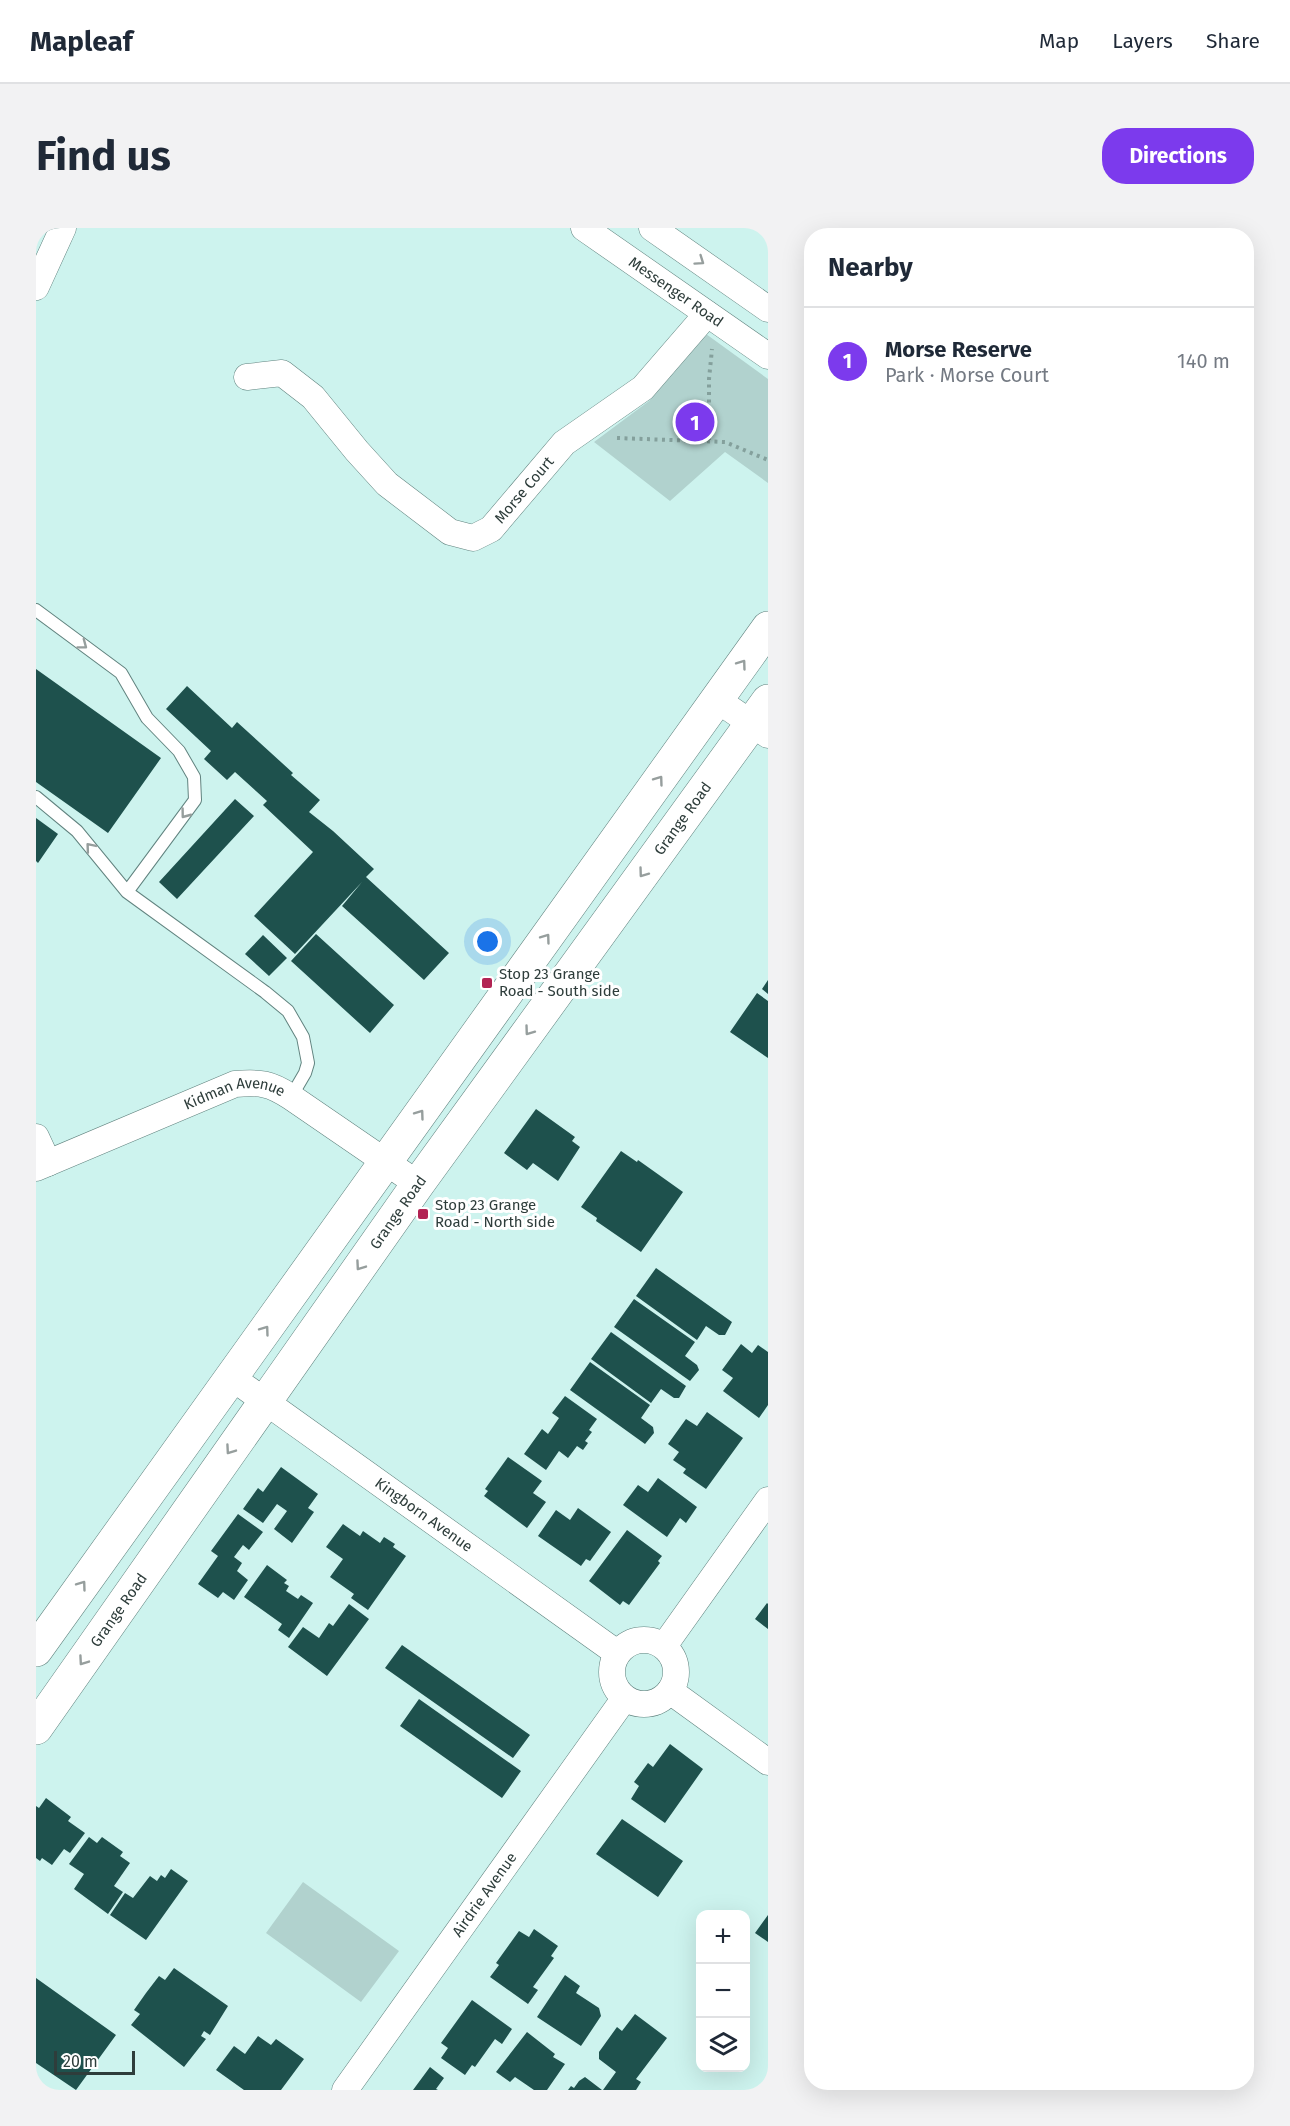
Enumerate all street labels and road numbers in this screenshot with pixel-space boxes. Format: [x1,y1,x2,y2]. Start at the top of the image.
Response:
street label: Messenger Road [625,253,727,331]
street label: Morse Court [491,452,558,527]
street label: Grange Road [650,778,715,859]
street label: Kidman Avenue [181,1074,288,1114]
street label: Grange Road [366,1172,430,1253]
street label: Kingborn Avenue [371,1474,476,1556]
street label: Grange Road [87,1570,151,1651]
street label: Airdrie Avenue [448,1849,521,1940]

